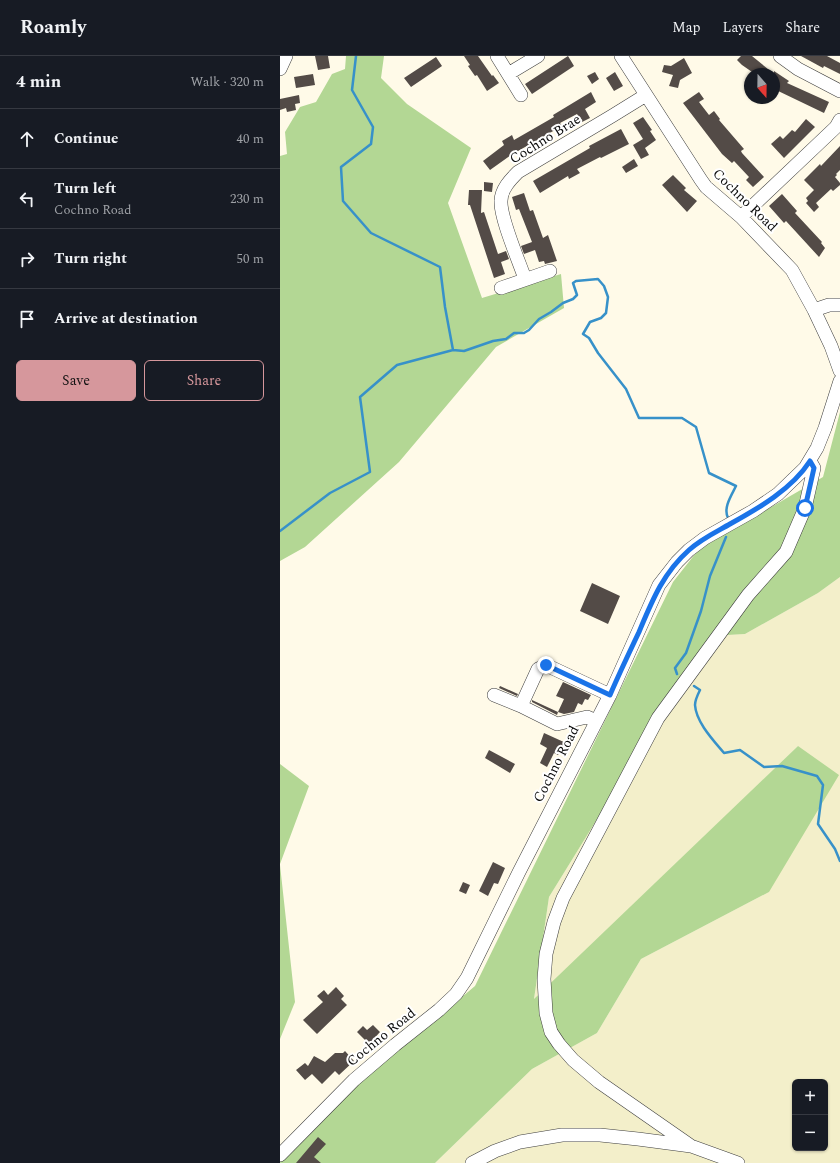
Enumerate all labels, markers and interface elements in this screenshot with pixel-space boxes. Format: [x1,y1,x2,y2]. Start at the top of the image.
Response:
text: Roamly [20,13,86,42]
text: Map [672,17,701,38]
text: Layers [723,17,763,38]
text: Share [785,17,820,38]
north arrow [744,68,780,104]
text: 4 min [16,69,61,95]
text: Walk · 320 m [190,72,264,92]
street label: Cochno Brae [505,109,585,169]
text: Continue [54,127,119,150]
icon: ahead [16,128,38,150]
text: 40 m [237,129,264,149]
street label: Cochno Road [708,163,782,237]
text: Turn left [54,177,116,200]
icon: left [16,188,38,210]
text: 230 m [230,189,264,209]
text: Cochno Road [54,200,131,220]
text: Turn right [54,247,127,270]
icon: right [16,248,38,270]
text: 50 m [237,249,264,269]
text: Arrive at destination [54,307,198,330]
icon: arrive [16,308,38,330]
button: Save [16,360,136,401]
button: Share [144,360,264,401]
route start [796,499,814,517]
route end [537,656,555,674]
street label: Cochno Road [528,722,584,806]
street label: Cochno Road [342,1002,420,1071]
map controls [792,1079,828,1151]
button: + [792,1079,828,1115]
button: − [792,1115,828,1151]

